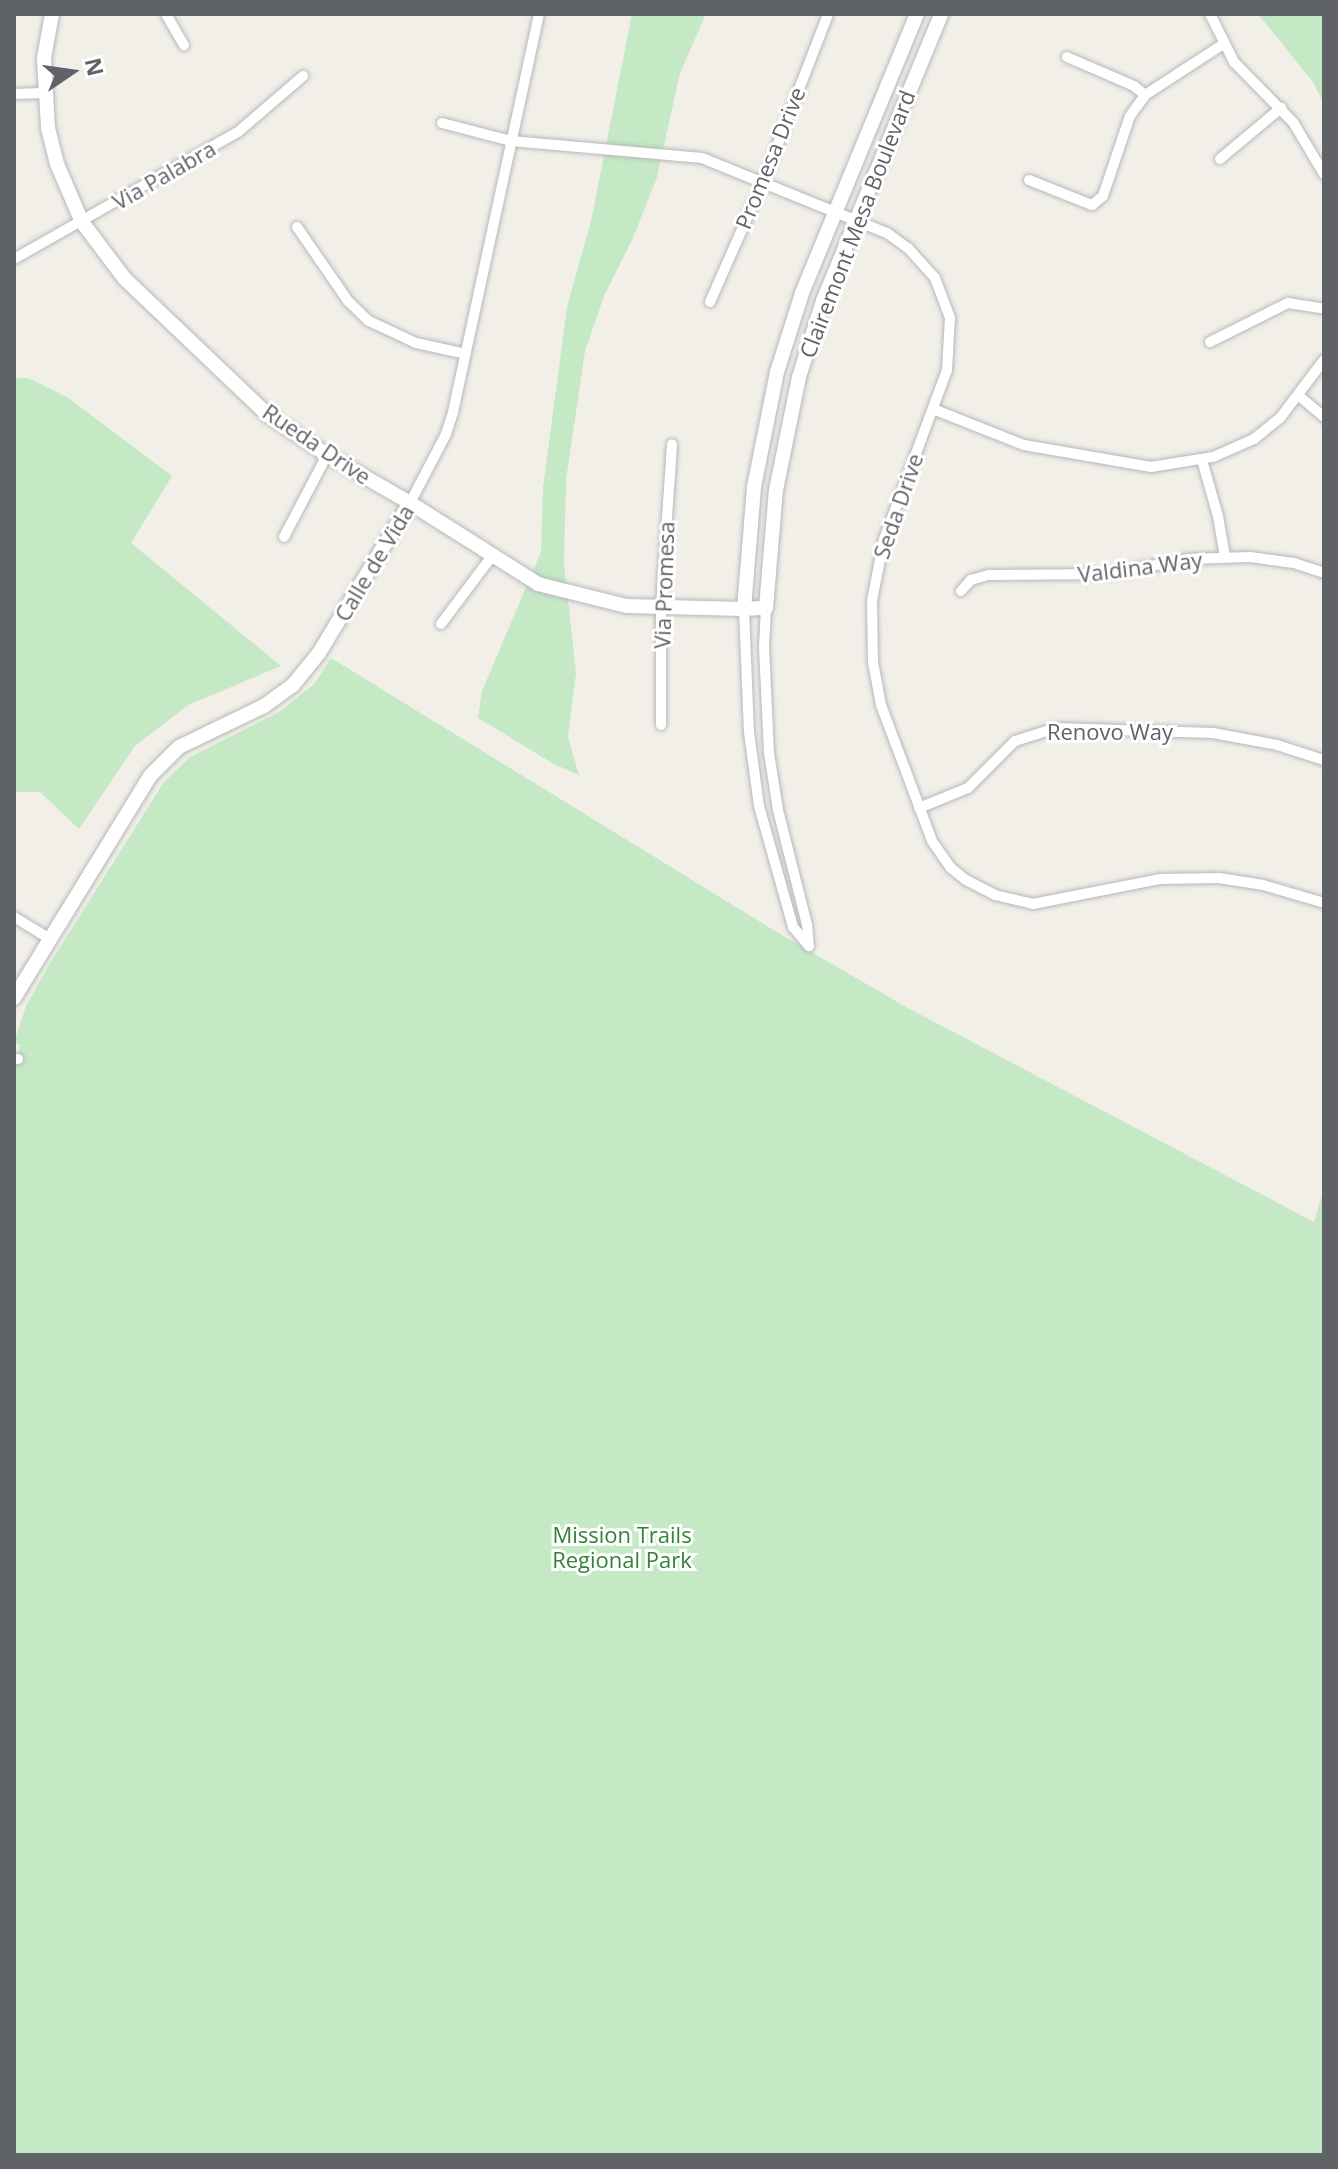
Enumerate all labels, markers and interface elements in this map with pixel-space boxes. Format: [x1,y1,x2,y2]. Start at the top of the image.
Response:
north arrow [32,32,112,112]
text: N [79,55,112,79]
street label: Promesa Drive [730,83,810,233]
street label: Clairemont Mesa Boulevard [794,87,920,361]
street label: Via Palabra [108,135,220,215]
street label: Rueda Drive [258,398,376,490]
street label: Seda Drive [868,450,928,562]
street label: Calle de Vida [329,500,419,626]
street label: Via Promesa [649,521,679,649]
street label: Valdina Way [1076,546,1204,588]
street label: Renovo Way [1047,719,1173,745]
park label: Mission Trails Regional Park [552,1521,692,1572]

